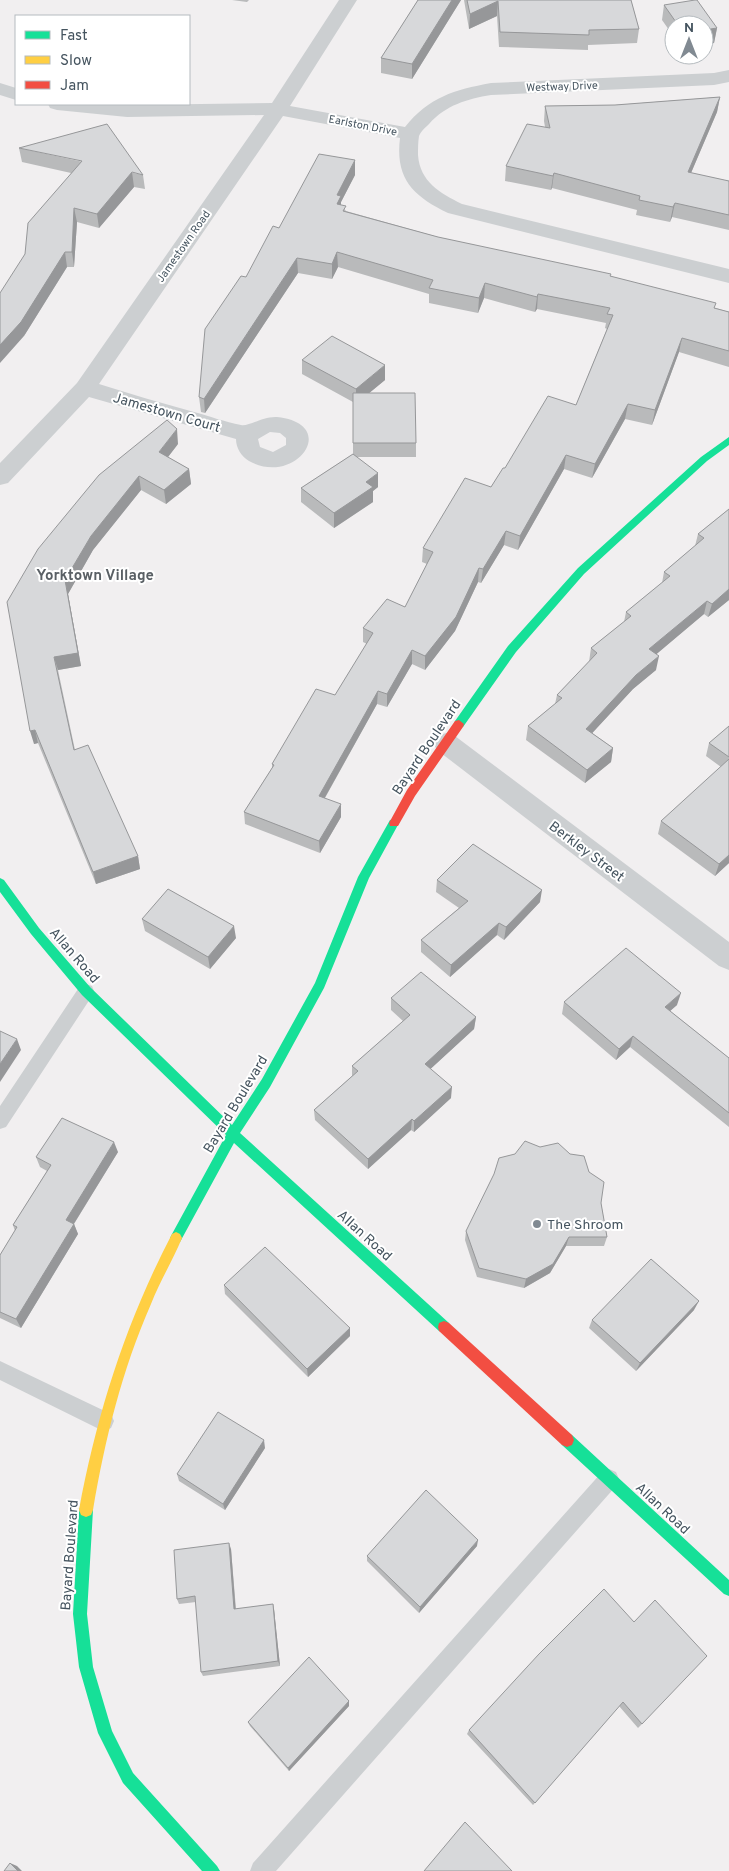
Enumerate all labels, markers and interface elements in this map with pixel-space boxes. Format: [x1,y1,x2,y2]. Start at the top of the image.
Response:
legend [15,15,190,105]
north arrow [664,15,714,65]
text: N [684,20,694,37]
text: Fast [60,27,88,46]
text: Slow [60,52,92,71]
text: Jam [60,77,89,96]
street label: Westway Drive [526,79,598,95]
street label: Earlston Drive [327,112,398,140]
street label: Jamestown Road [154,208,214,285]
street label: Jamestown Court [111,390,222,437]
district label: Yorktown Village [36,567,154,586]
street label: Bayard Boulevard [389,697,465,799]
street label: Berkley Street [545,818,627,886]
street label: Allan Road [45,925,103,987]
street label: Bayard Boulevard [200,1053,272,1157]
street label: Allan Road [333,1207,395,1265]
place label: The Shroom [547,1217,623,1234]
marker: The Shroom [531,1218,543,1230]
street label: Allan Road [631,1480,693,1538]
street label: Bayard Boulevard [58,1499,83,1611]

